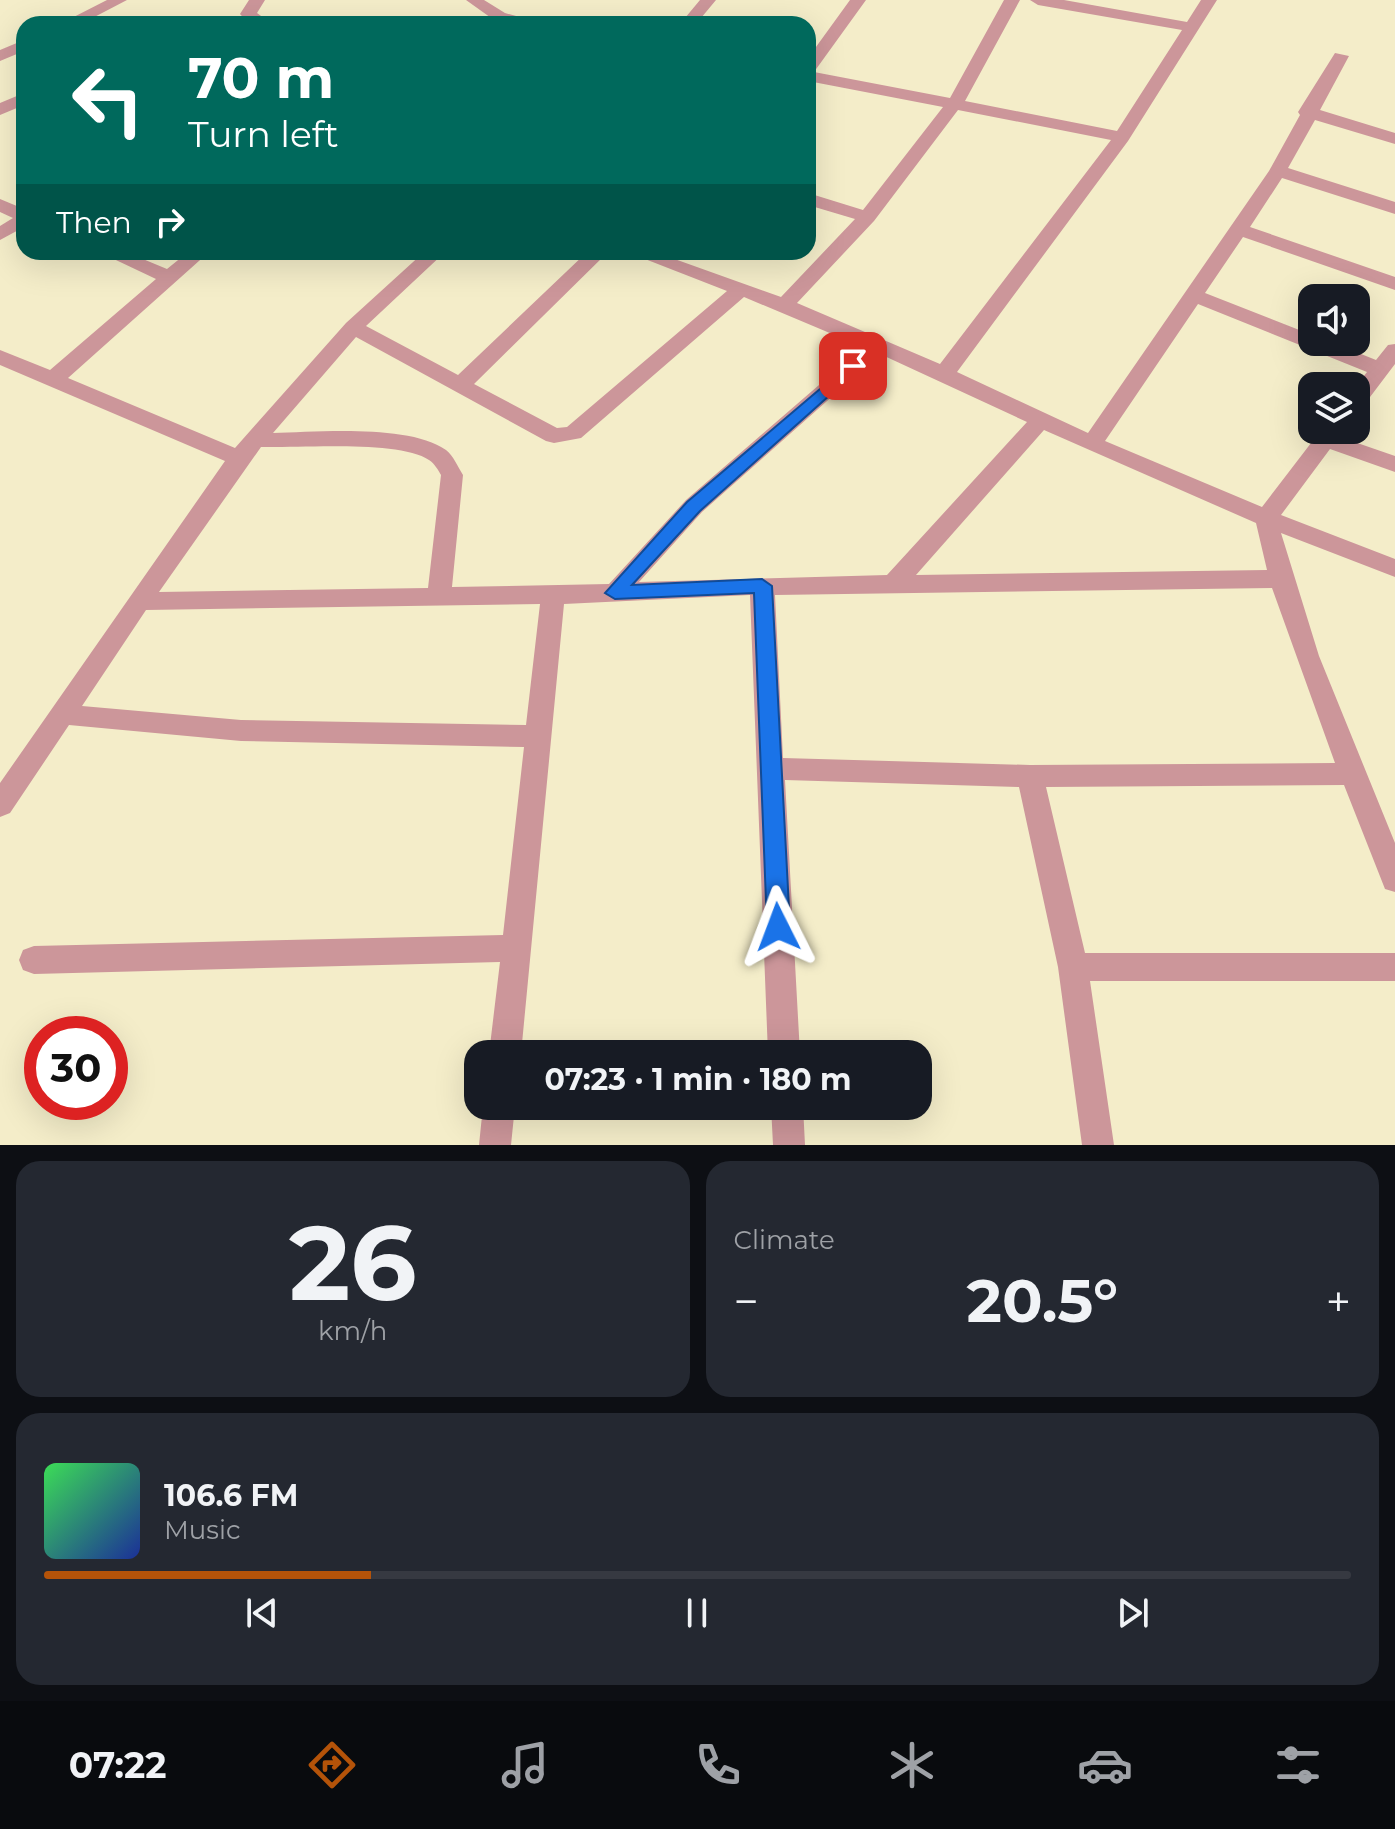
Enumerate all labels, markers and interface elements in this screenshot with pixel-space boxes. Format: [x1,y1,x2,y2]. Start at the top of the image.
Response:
text: 70 m [188,44,334,112]
icon: left [56,48,160,152]
text: Turn left [188,112,339,156]
icon: right [148,200,192,244]
text: Then [56,204,132,241]
map controls [1298,284,1370,444]
button: sound [1298,284,1370,356]
pin [819,332,887,400]
icon: arrive [831,344,875,388]
button: layers [1298,372,1370,444]
position arrow [736,885,820,969]
speed limit sign: 30 [24,1016,128,1120]
text: 07:23 · 1 min · 180 m [544,1061,852,1098]
text: 26 [289,1199,417,1326]
text: Climate [734,1224,835,1256]
text: 20.5° [967,1264,1118,1337]
text: − [734,1274,759,1328]
text: + [1326,1274,1351,1328]
text: km/h [318,1315,387,1347]
text: 106.6 FM [164,1477,298,1514]
text: Music [164,1514,241,1546]
icon: previous [240,1591,284,1635]
icon: pause [675,1591,719,1635]
icon: next [1111,1591,1155,1635]
icon: directions [304,1737,360,1793]
icon: music [497,1737,553,1793]
icon: phone [690,1737,746,1793]
icon: climate [884,1737,940,1793]
icon: car [1077,1737,1133,1793]
icon: filters [1270,1737,1326,1793]
text: 07:22 [69,1743,166,1787]

